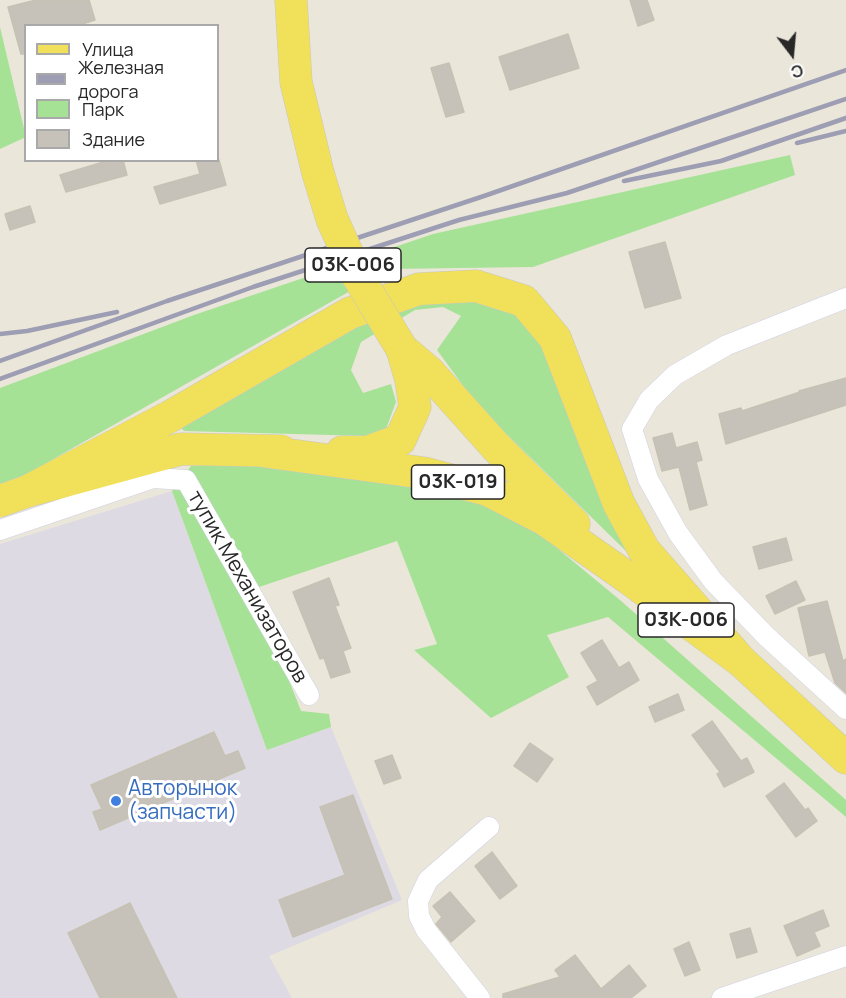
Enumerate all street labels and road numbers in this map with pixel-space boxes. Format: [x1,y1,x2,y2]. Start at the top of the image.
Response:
road number: 03К-006 [305,248,401,282]
road number: 03К-019 [412,465,504,499]
street label: тупик Механизаторов [182,487,312,687]
road number: 03К-006 [638,603,734,637]

